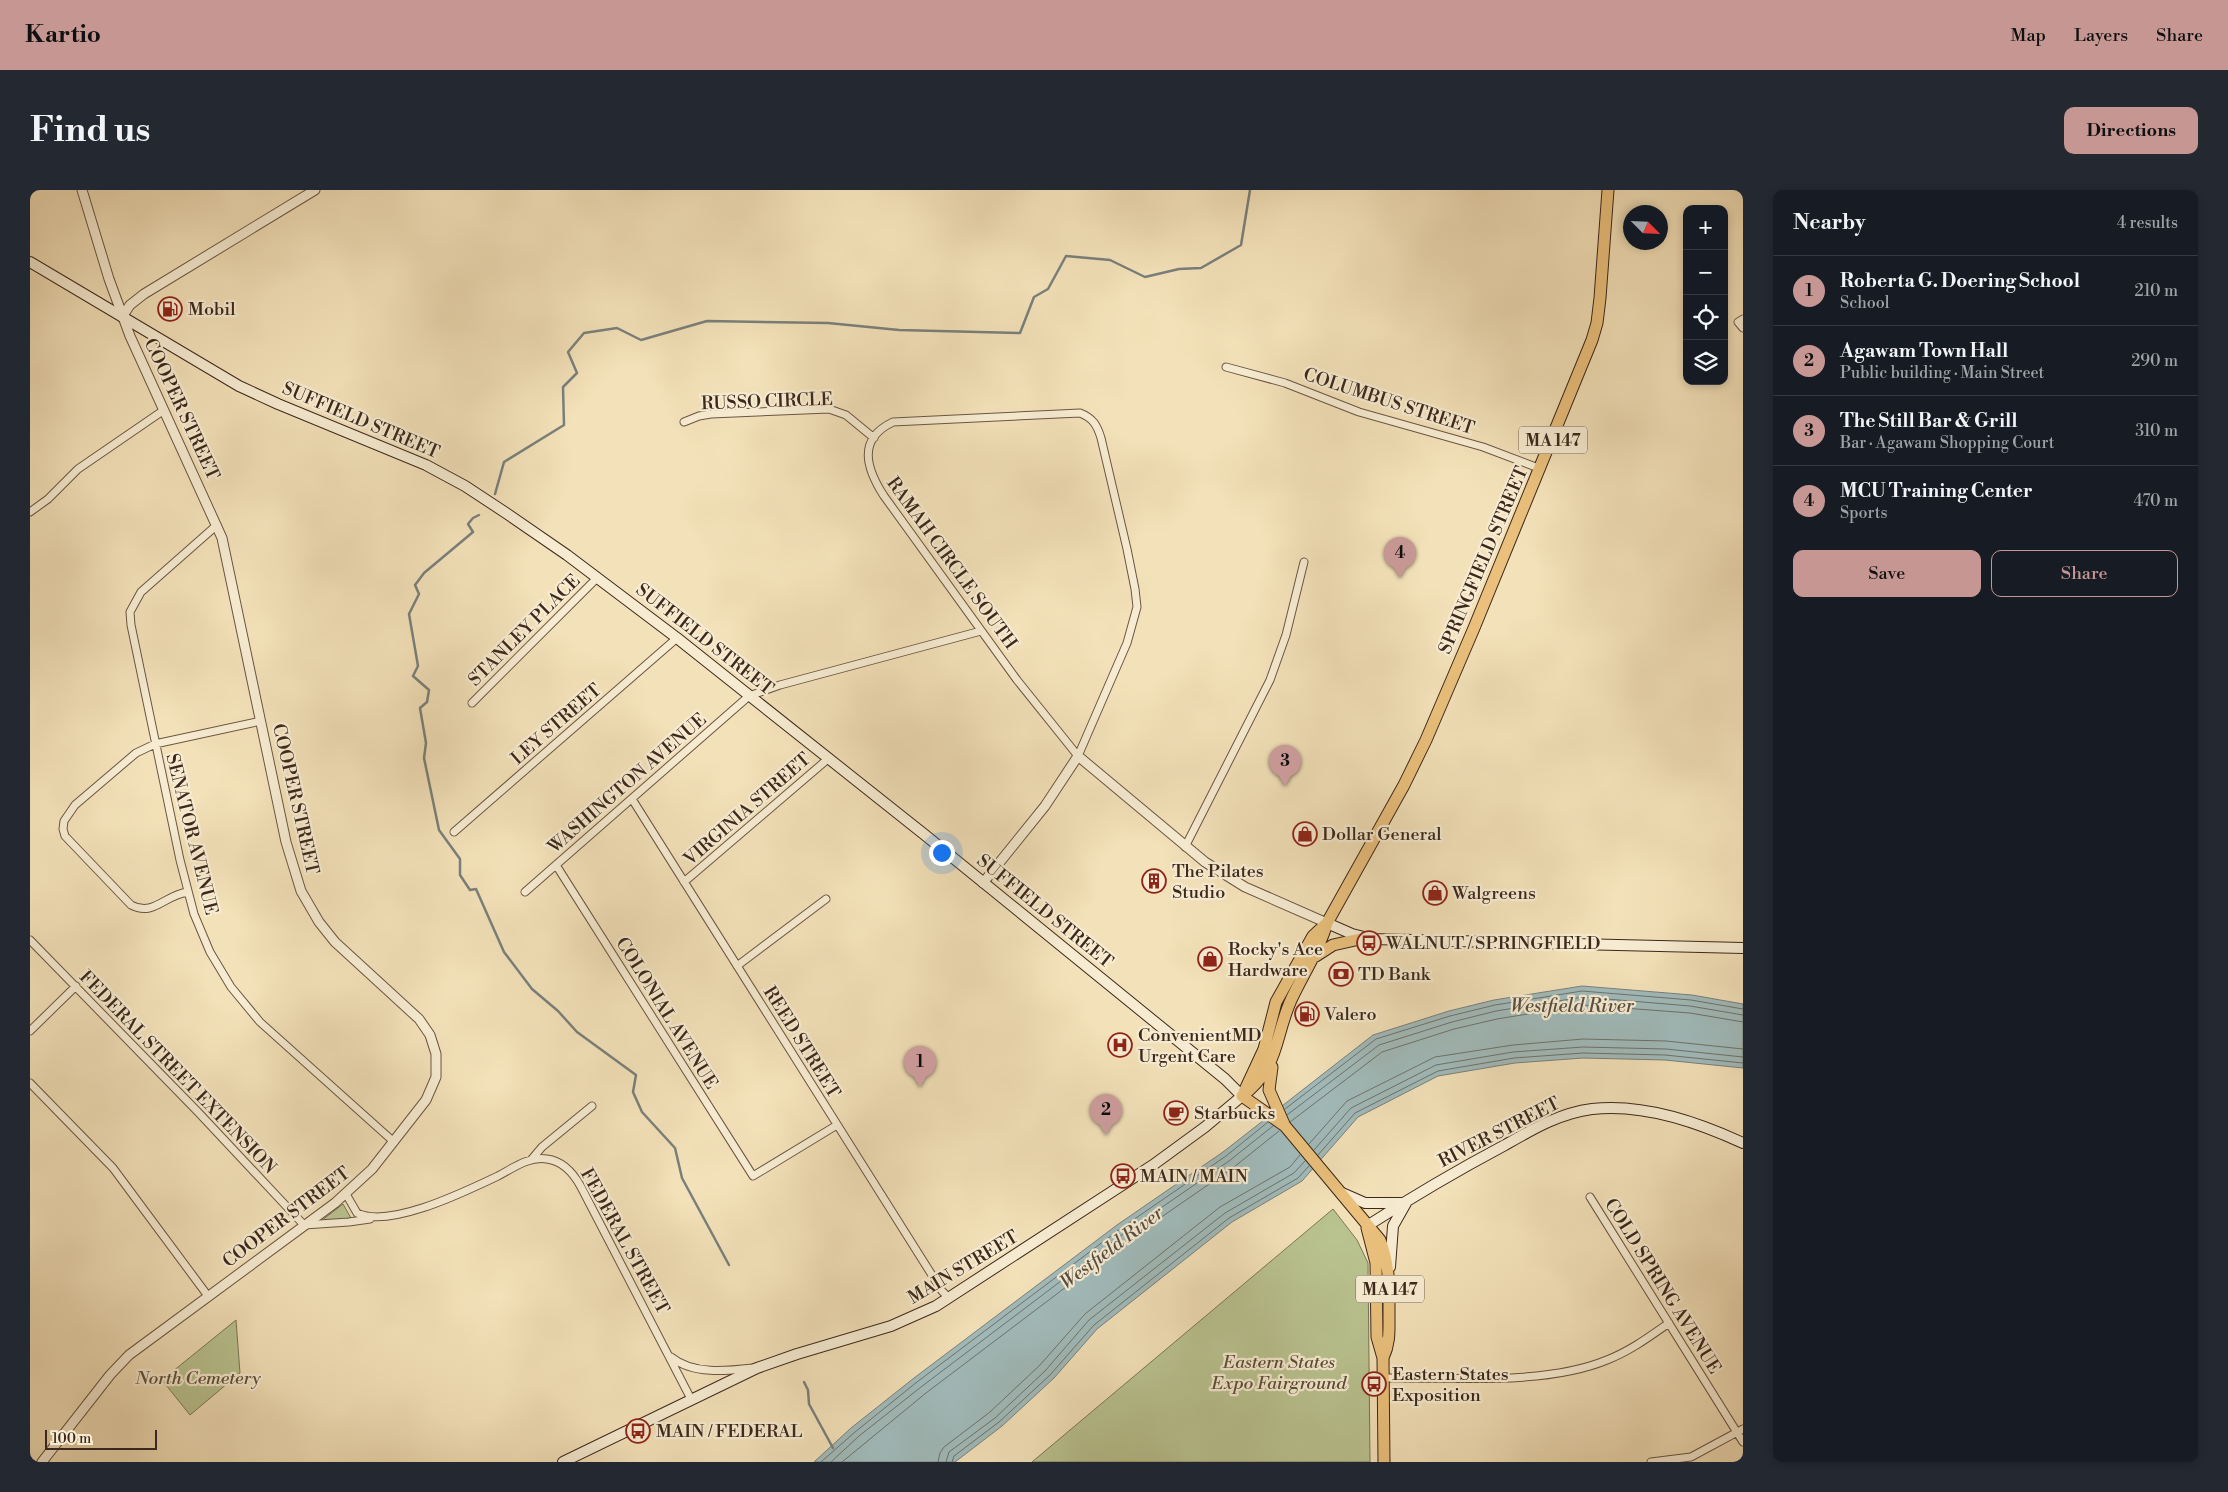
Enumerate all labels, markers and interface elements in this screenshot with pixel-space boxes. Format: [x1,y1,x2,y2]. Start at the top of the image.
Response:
text: Kartio [25,20,101,50]
text: Map [2011,24,2046,47]
text: Layers [2074,24,2128,47]
text: Share [2156,24,2203,47]
button: Directions [2064,107,2198,154]
text: Find us [30,109,150,152]
north arrow [1623,205,1668,250]
map controls [1683,205,1728,385]
button: + [1683,205,1728,250]
text: Nearby [1793,210,1866,236]
text: 4 results [2117,213,2178,233]
button: − [1683,250,1728,295]
text: Roberta G. Doering School [1840,269,2080,293]
text: 1 [1805,281,1813,301]
text: 210 m [2134,281,2178,301]
text: School [1840,293,1889,313]
button: locate [1683,295,1728,340]
fuel station icon: Mobil [157,296,183,322]
place label: Mobil [188,298,236,321]
street label: COOPER STREET [139,335,225,484]
text: Agawam Town Hall [1840,339,2008,363]
button: layers [1683,340,1728,385]
text: 2 [1804,351,1814,371]
text: 290 m [2131,351,2178,371]
street label: COLUMBUS STREET [1300,363,1478,440]
text: Public building · Main Street [1840,363,2044,383]
street label: SUFFIELD STREET [279,377,443,464]
street label: RUSSO CIRCLE [701,388,833,415]
text: The Still Bar & Grill [1840,409,2017,433]
text: 3 [1804,421,1814,441]
text: 310 m [2135,421,2178,441]
road number: MA 147 [1519,426,1587,454]
text: Bar · Agawam Shopping Court [1840,433,2055,453]
street label: SPRINGFIELD STREET [1433,463,1534,657]
street label: RAMAH CIRCLE SOUTH [881,473,1022,654]
text: MCU Training Center [1840,479,2033,503]
text: 4 [1804,491,1814,511]
text: 470 m [2134,491,2178,511]
text: Sports [1840,503,1887,523]
pin: 4 [1384,537,1416,578]
button: Save [1793,550,1981,597]
button: Share [1991,550,2178,597]
street label: STANLEY PLACE [464,570,585,691]
street label: SUFFIELD STREET [631,578,779,701]
street label: LEY STREET [506,679,607,770]
street label: WASHINGTON AVENUE [542,708,711,859]
street label: COOPER STREET [267,722,324,877]
pin: 3 [1269,745,1301,786]
street label: VIRGINIA STREET [678,748,816,871]
street label: SENATOR AVENUE [160,751,223,917]
shop icon: Dollar General [1292,821,1318,847]
place label: Dollar General [1322,823,1442,846]
your location [929,840,955,866]
street label: SUFFIELD STREET [972,849,1118,974]
place label: The Pilates Studio [1172,860,1264,904]
building icon: The Pilates Studio [1141,868,1167,894]
shop icon: Walgreens [1422,880,1448,906]
place label: Walgreens [1451,882,1536,905]
bus stop icon: WALNUT / SPRINGFIELD [1356,930,1382,956]
place label: WALNUT / SPRINGFIELD [1385,932,1600,955]
street label: COLONIAL AVENUE [610,933,723,1093]
place label: Rocky's Ace Hardware [1228,938,1323,982]
shop icon: Rocky's Ace Hardware [1197,946,1223,972]
bank icon: TD Bank [1328,961,1354,987]
place label: TD Bank [1358,963,1432,986]
street label: FEDERAL STREET EXTENSION [74,966,282,1179]
street label: REED STREET [758,982,845,1103]
water label: Westfield River [1510,994,1635,1018]
fuel station icon: Valero [1294,1001,1320,1027]
place label: Valero [1323,1003,1377,1026]
place label: ConvenientMD Urgent Care [1138,1024,1262,1068]
hospital icon: ConvenientMD Urgent Care [1107,1032,1133,1058]
pin: 1 [904,1046,936,1087]
street label: RIVER STREET [1435,1092,1564,1173]
pin: 2 [1090,1094,1122,1135]
cafe icon: Starbucks [1163,1100,1189,1126]
place label: Starbucks [1194,1102,1275,1125]
street label: COOPER STREET [218,1162,355,1273]
bus stop icon: MAIN / MAIN [1110,1163,1136,1189]
street label: FEDERAL STREET [575,1164,674,1319]
place label: MAIN / MAIN [1140,1165,1248,1188]
street label: COLD SPRING AVENUE [1599,1194,1726,1378]
water label: Westfield River [1055,1201,1169,1295]
street label: MAIN STREET [904,1225,1023,1309]
road number: MA 147 [1356,1276,1424,1302]
park label: Eastern States Expo Fairground [1211,1351,1347,1395]
place label: Eastern States Exposition [1392,1363,1509,1407]
park label: North Cemetery [134,1367,261,1390]
bus stop icon: Eastern States Exposition [1361,1371,1387,1397]
bus stop icon: MAIN / FEDERAL [625,1418,651,1444]
place label: MAIN / FEDERAL [656,1420,803,1443]
scale bar [45,1427,158,1450]
text: 100 m [52,1430,91,1448]

